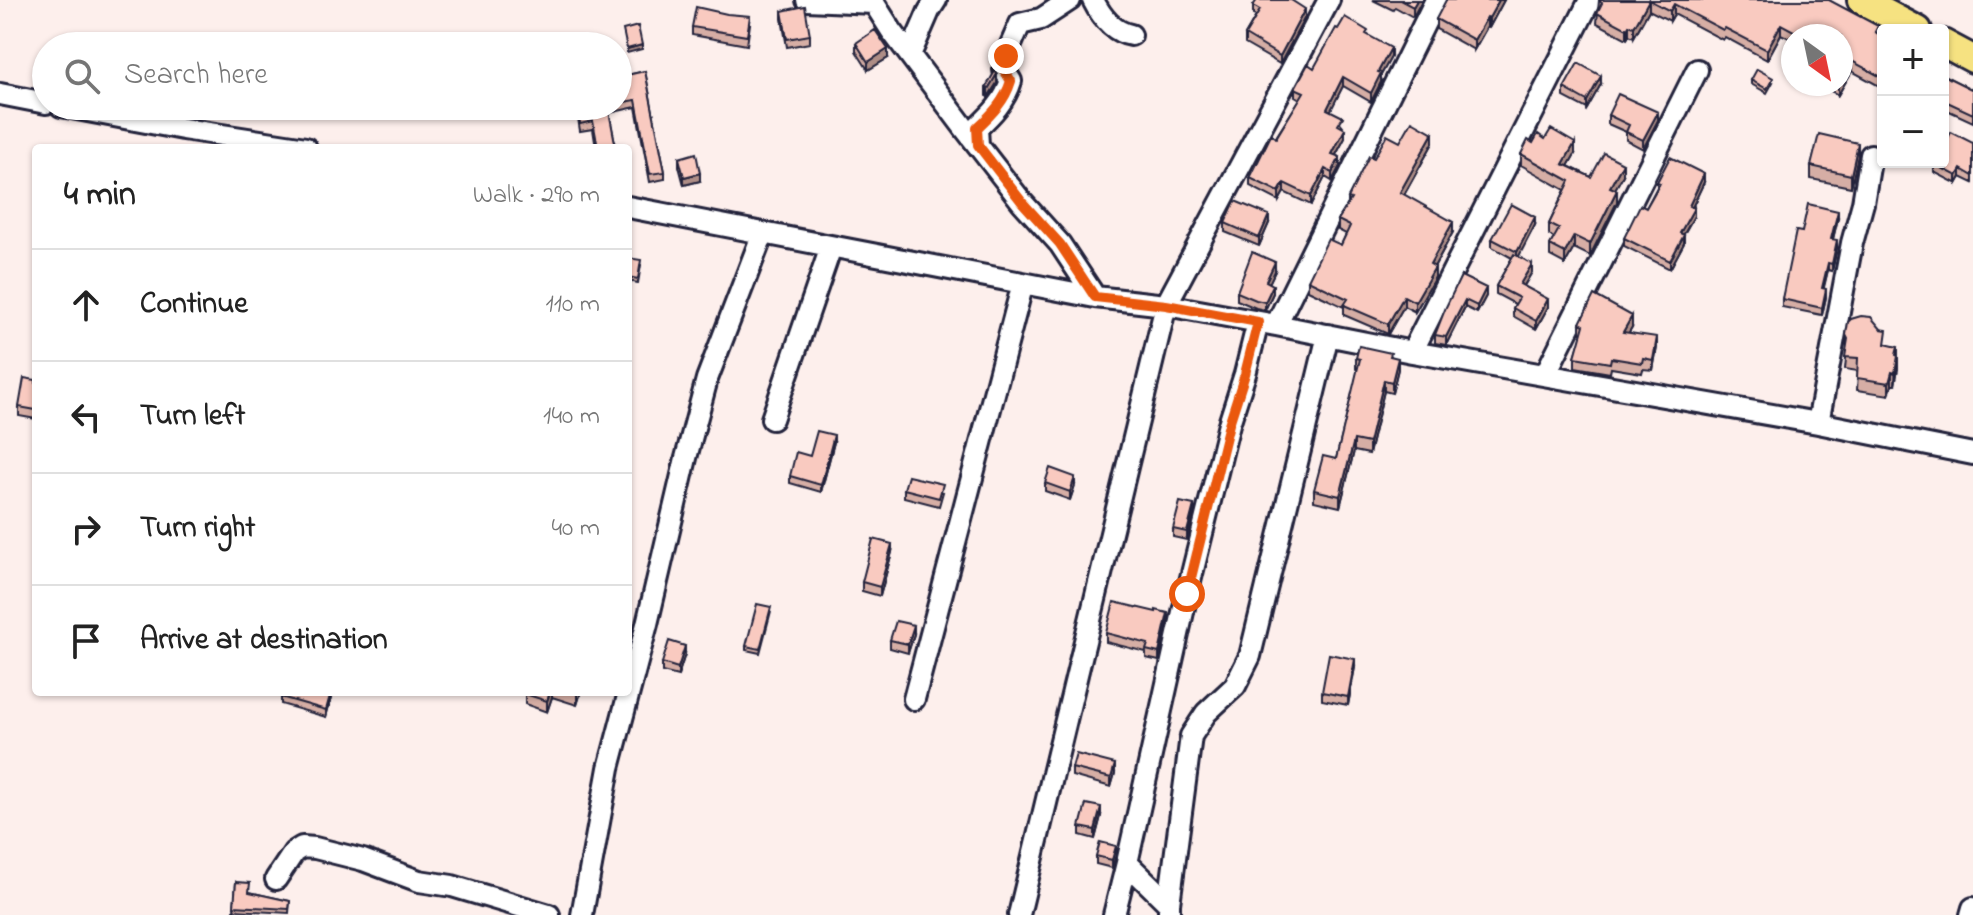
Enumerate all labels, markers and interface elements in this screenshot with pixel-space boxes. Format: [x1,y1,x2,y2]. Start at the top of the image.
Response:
north arrow [1781,24,1853,96]
map controls [1877,24,1949,168]
button: + [1877,24,1949,96]
search box [32,32,632,120]
route end [988,38,1024,74]
icon: search [60,54,104,98]
text: Search here [124,54,268,98]
button: − [1877,96,1949,168]
text: 4 min [64,171,136,221]
text: Walk · 290 m [473,177,600,215]
icon: ahead [64,283,108,327]
text: Continue [140,283,248,327]
text: 110 m [546,286,600,324]
icon: left [64,395,108,439]
text: Turn left [140,395,245,439]
text: 140 m [543,398,600,436]
icon: right [64,507,108,551]
text: Turn right [140,507,255,551]
text: 40 m [551,510,600,548]
route start [1169,576,1205,612]
icon: arrive [64,619,108,663]
text: Arrive at destination [140,619,388,663]

